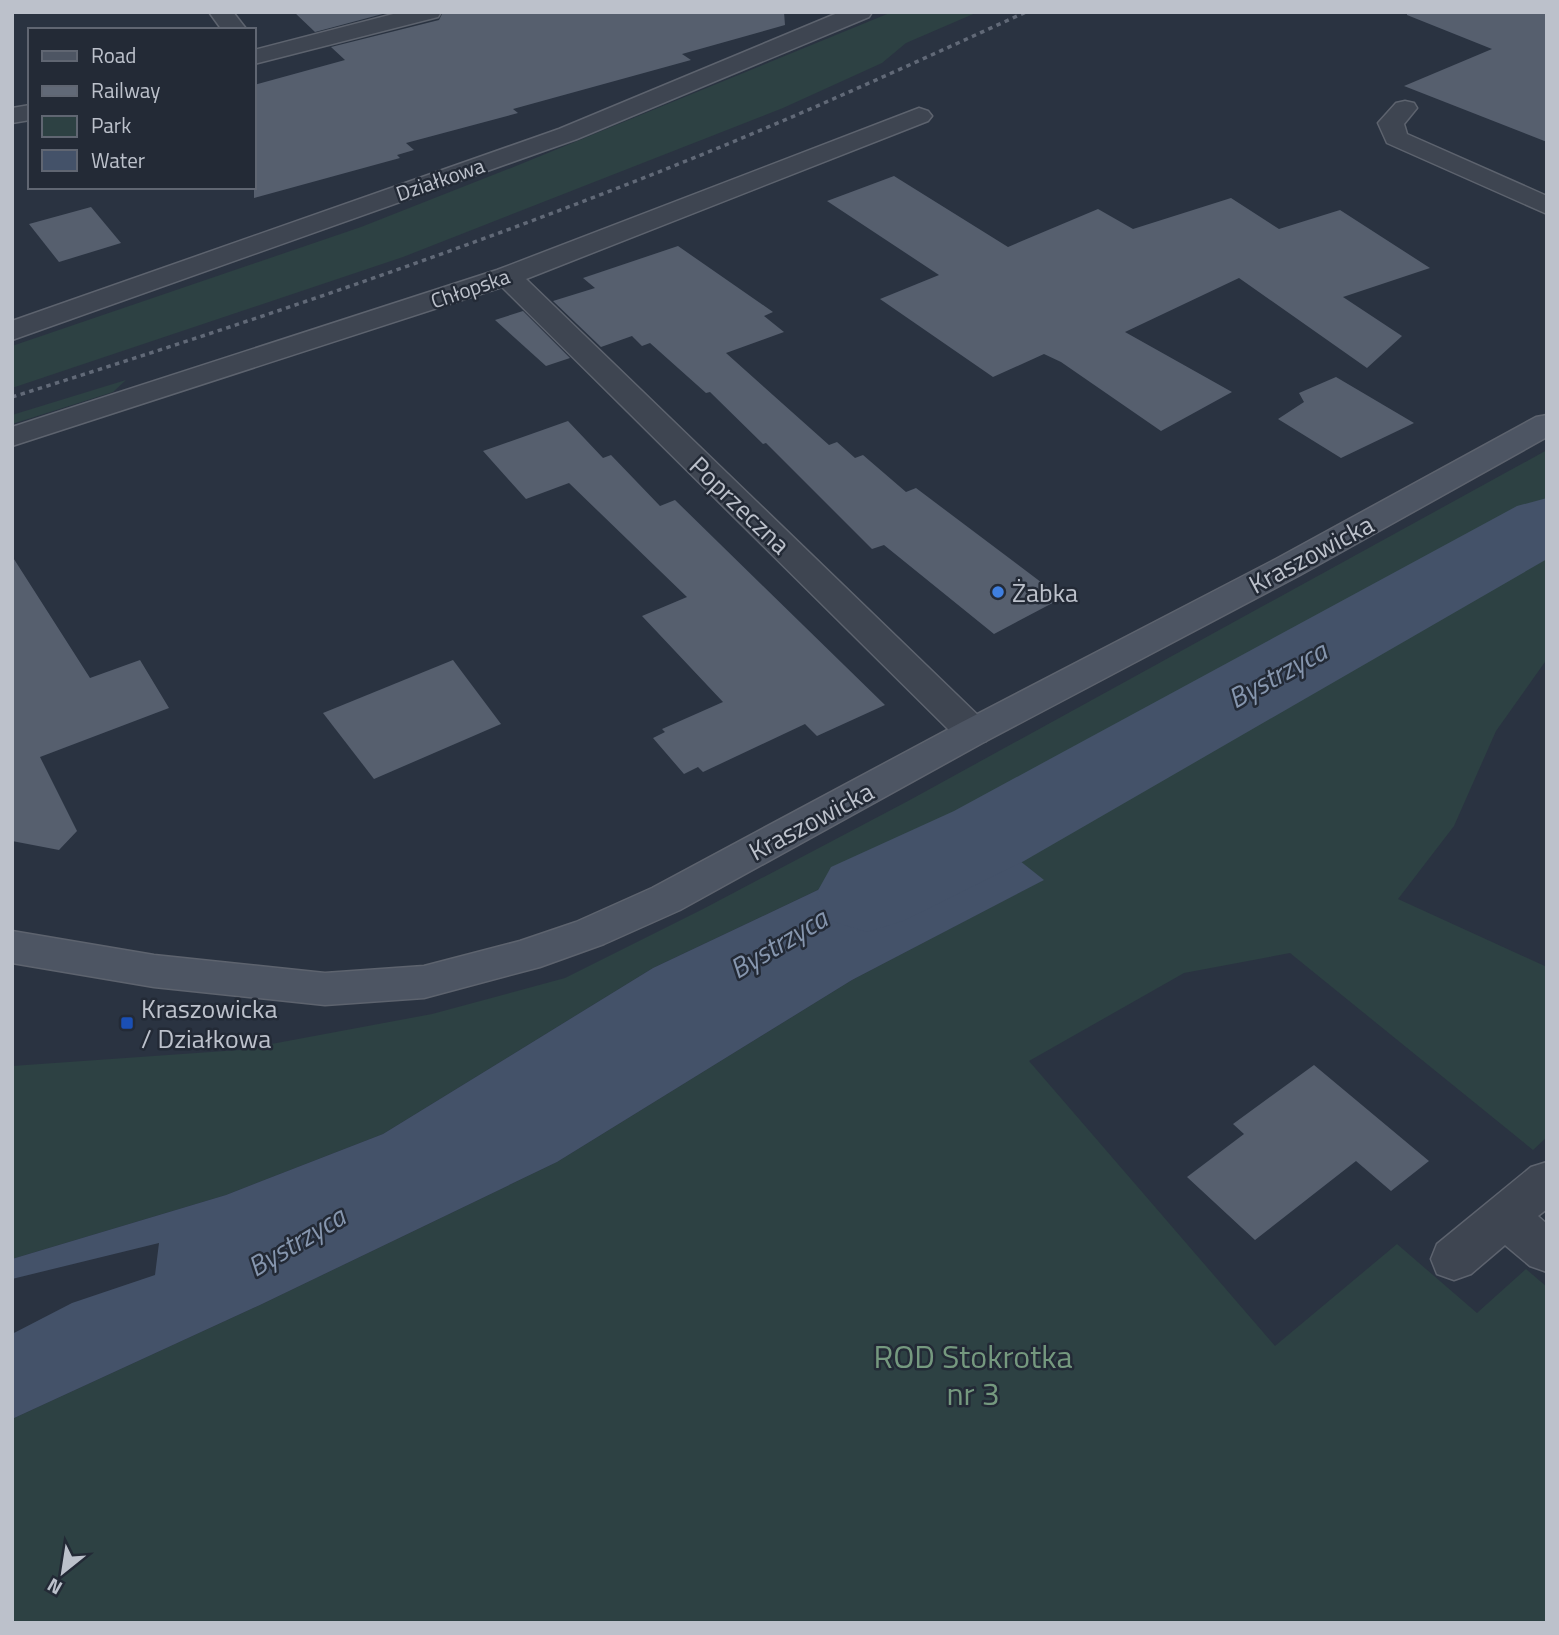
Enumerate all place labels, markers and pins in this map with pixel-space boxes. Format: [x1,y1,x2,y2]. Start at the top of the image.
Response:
place label: Żabka [1012,573,1078,612]
marker: Żabka [990,584,1006,600]
place label: Kraszowicka / Działkowa [141,989,277,1058]
marker: Kraszowicka / Działkowa [119,1015,135,1031]

